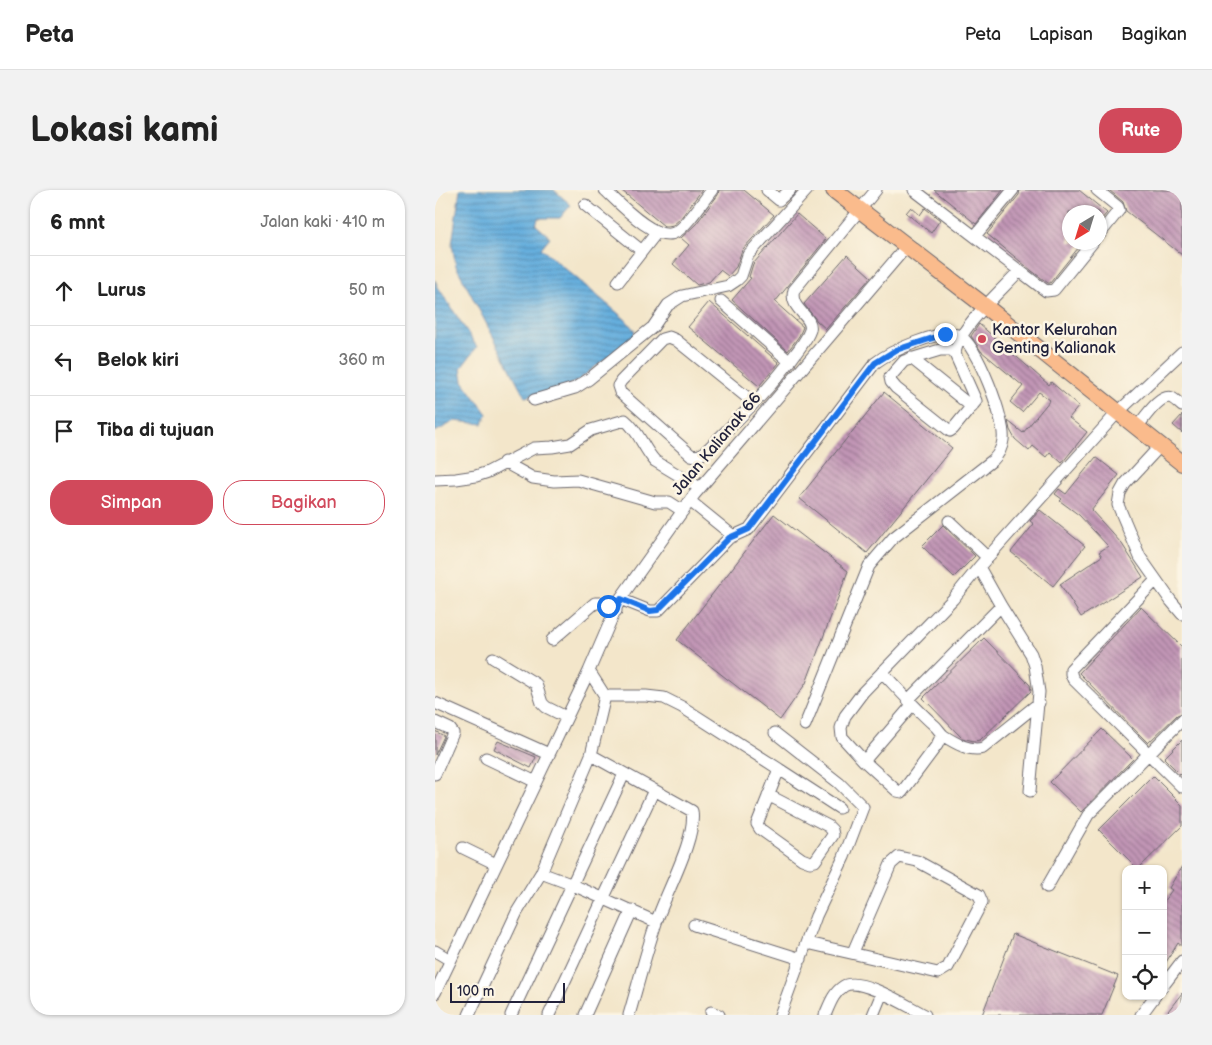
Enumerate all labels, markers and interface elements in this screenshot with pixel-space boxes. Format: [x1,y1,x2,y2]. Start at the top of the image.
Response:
text: Peta [25,20,74,49]
text: Peta [965,24,1001,45]
text: Lapisan [1029,24,1093,45]
text: Bagikan [1121,24,1187,45]
button: Rute [1099,108,1182,153]
text: Lokasi kami [30,109,219,152]
north arrow [1062,205,1107,250]
text: 6 mnt [50,210,105,235]
text: Jalan kaki · 410 m [261,213,385,232]
icon: ahead [50,277,78,305]
text: Lurus [97,279,146,302]
text: 50 m [349,281,385,300]
place label: Kantor Kelurahan Genting Kalianak [992,321,1117,358]
route end [934,323,957,346]
marker: Kantor Kelurahan Genting Kalianak [976,333,988,345]
icon: left [50,347,78,375]
text: Belok kiri [97,349,179,372]
text: 360 m [338,351,385,370]
street label: Jalan Kalianak 66 [668,389,766,499]
icon: arrive [50,417,78,445]
text: Tiba di tujuan [97,419,214,442]
button: Simpan [50,480,213,525]
button: Bagikan [223,480,385,525]
route start [597,595,620,618]
map controls [1122,865,1167,1000]
button: + [1122,865,1167,910]
button: − [1122,910,1167,955]
button: locate [1122,955,1167,1000]
scale bar [450,980,565,1003]
text: 100 m [457,983,494,1000]

